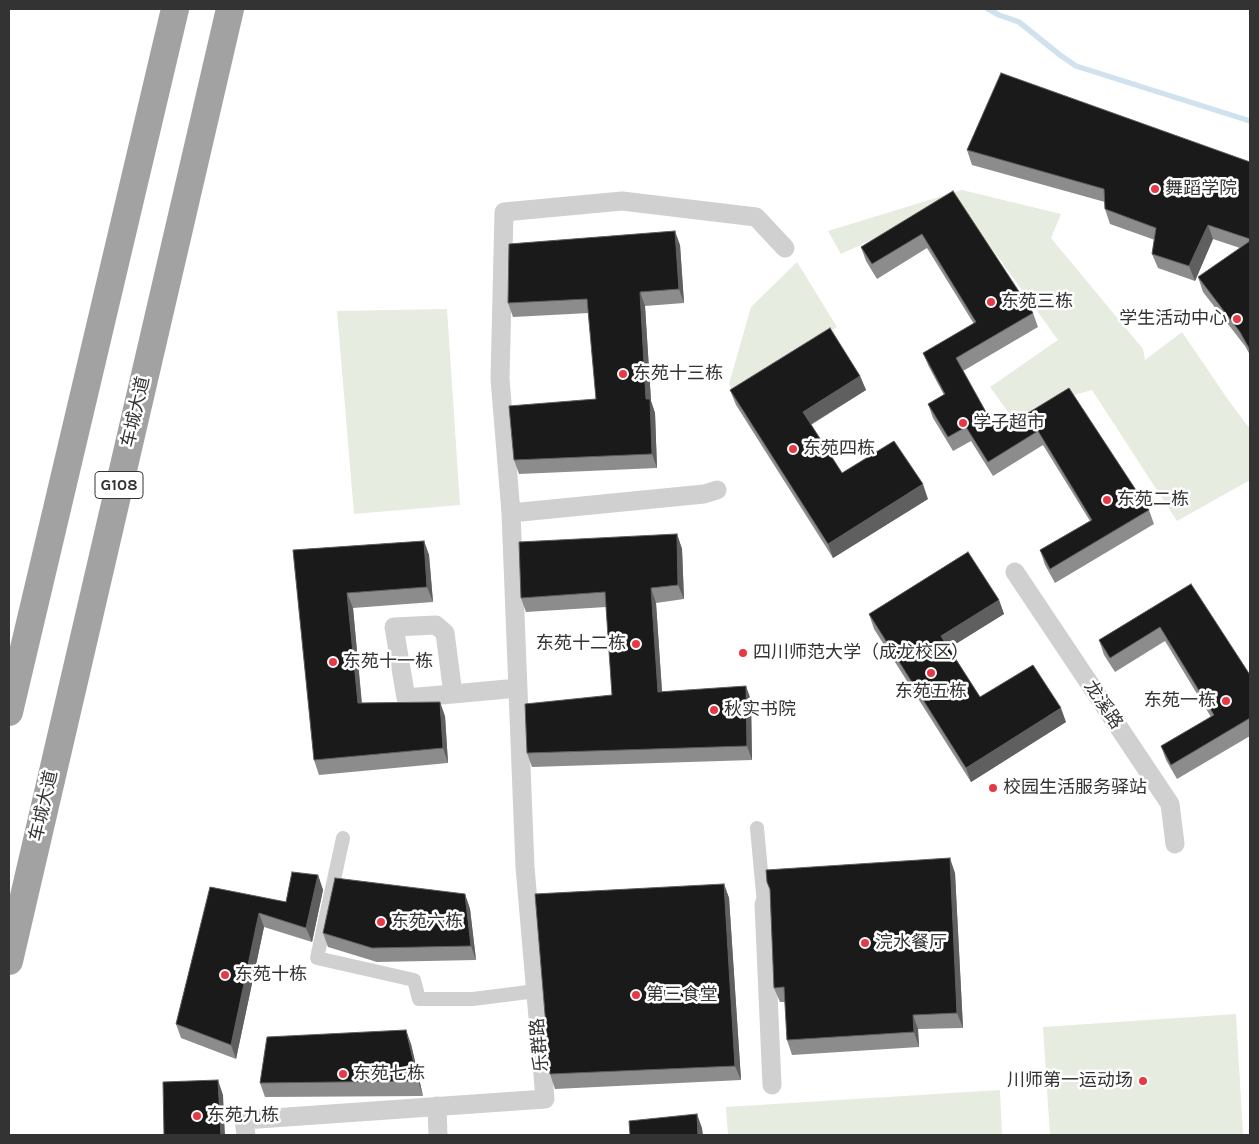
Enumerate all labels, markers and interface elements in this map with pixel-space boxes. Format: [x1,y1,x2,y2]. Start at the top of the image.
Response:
place label: 舞蹈学院 [1165,178,1237,200]
marker: 舞蹈学院 [1149,183,1161,195]
place label: 东苑三栋 [1001,291,1073,313]
marker: 东苑三栋 [985,296,997,308]
place label: 学生活动中心 [1119,308,1227,330]
marker: 学生活动中心 [1231,313,1243,325]
place label: 东苑十三栋 [633,363,723,385]
marker: 东苑十三栋 [617,368,629,380]
street label: 车城大道 [117,374,155,450]
place label: 学子超市 [973,412,1045,434]
marker: 学子超市 [957,417,969,429]
place label: 东苑四栋 [803,438,875,460]
marker: 东苑四栋 [787,443,799,455]
road number: G108 [95,472,143,498]
place label: 东苑二栋 [1117,489,1189,511]
marker: 东苑二栋 [1101,494,1113,506]
place label: 东苑十二栋 [536,633,626,655]
marker: 东苑十二栋 [630,638,642,650]
place label: 四川师范大学（成龙校区） [753,642,969,664]
marker: 四川师范大学（成龙校区） [737,647,749,659]
place label: 东苑十一栋 [343,651,433,673]
marker: 东苑十一栋 [327,656,339,668]
marker: 东苑五栋 [925,667,937,679]
street label: 龙溪路 [1079,677,1127,733]
place label: 东苑五栋 [895,681,967,703]
place label: 东苑一栋 [1144,690,1216,712]
marker: 东苑一栋 [1220,695,1232,707]
place label: 秋实书院 [724,699,796,721]
marker: 秋实书院 [708,704,720,716]
street label: 车城大道 [25,768,63,844]
place label: 校园生活服务驿站 [1003,777,1147,799]
marker: 校园生活服务驿站 [987,782,999,794]
place label: 东苑六栋 [391,911,463,933]
marker: 东苑六栋 [375,916,387,928]
place label: 浣水餐厅 [875,932,947,954]
marker: 浣水餐厅 [859,937,871,949]
place label: 东苑十栋 [235,964,307,986]
marker: 东苑十栋 [219,969,231,981]
place label: 第三食堂 [646,984,718,1006]
marker: 第三食堂 [630,989,642,1001]
street label: 乐群路 [527,1017,553,1073]
place label: 东苑七栋 [353,1063,425,1085]
marker: 东苑七栋 [337,1068,349,1080]
place label: 川师第一运动场 [1007,1070,1133,1092]
marker: 川师第一运动场 [1137,1075,1149,1087]
place label: 东苑九栋 [207,1105,279,1127]
marker: 东苑九栋 [191,1110,203,1122]

